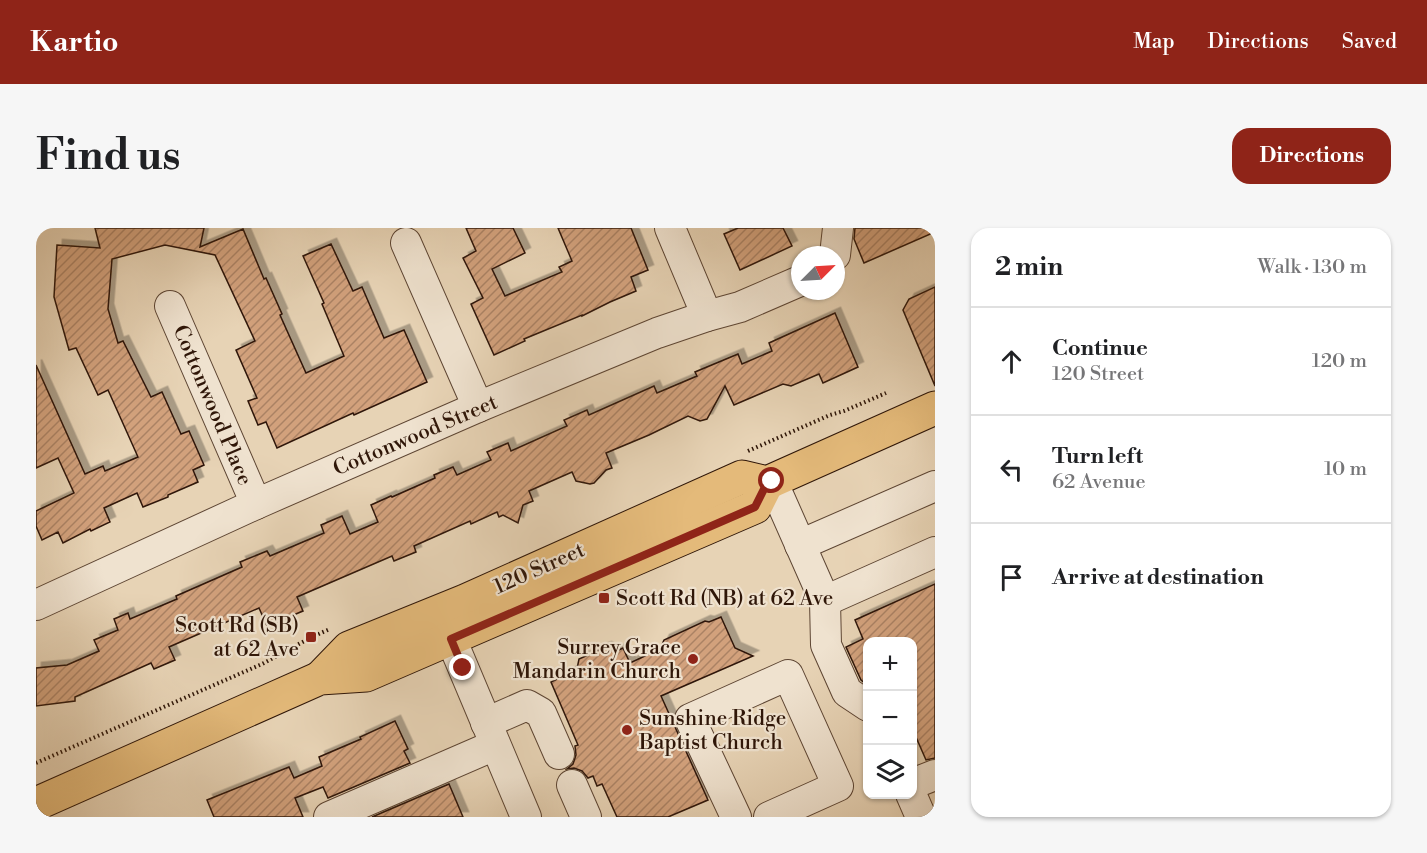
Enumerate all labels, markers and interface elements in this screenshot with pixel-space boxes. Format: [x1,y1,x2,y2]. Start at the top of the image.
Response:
text: Kartio [30,25,119,60]
text: Map [1133,29,1175,55]
text: Directions [1208,29,1309,55]
text: Saved [1342,29,1397,55]
button: Directions [1232,128,1391,184]
text: Find us [36,130,180,183]
north arrow [791,246,845,300]
text: 2 min [995,251,1063,283]
text: Walk · 130 m [1258,255,1367,280]
street label: Cottonwood Place [167,321,258,489]
text: Continue [1052,335,1148,362]
icon: ahead [995,345,1028,378]
text: 120 m [1312,349,1367,374]
text: 120 Street [1052,362,1144,387]
street label: Cottonwood Street [329,389,502,482]
text: Turn left [1052,443,1143,470]
icon: left [995,453,1028,486]
text: 10 m [1324,457,1367,482]
route start [758,467,784,493]
text: 62 Avenue [1052,470,1146,495]
street label: 120 Street [490,537,589,600]
icon: arrive [995,561,1028,594]
text: Arrive at destination [1052,564,1264,591]
place label: Scott Rd (NB) at 62 Ave [616,586,833,612]
marker: Scott Rd (NB) at 62 Ave [597,591,611,605]
place label: Scott Rd (SB) at 62 Ave [175,613,299,663]
marker: Scott Rd (SB) at 62 Ave [304,630,318,644]
place label: Surrey Grace Mandarin Church [513,635,681,685]
map controls [863,637,917,799]
button: + [863,637,917,691]
marker: Surrey Grace Mandarin Church [686,652,700,666]
route end [449,654,475,680]
button: − [863,691,917,745]
place label: Sunshine Ridge Baptist Church [638,706,786,756]
marker: Sunshine Ridge Baptist Church [620,723,634,737]
button: layers [863,745,917,799]

